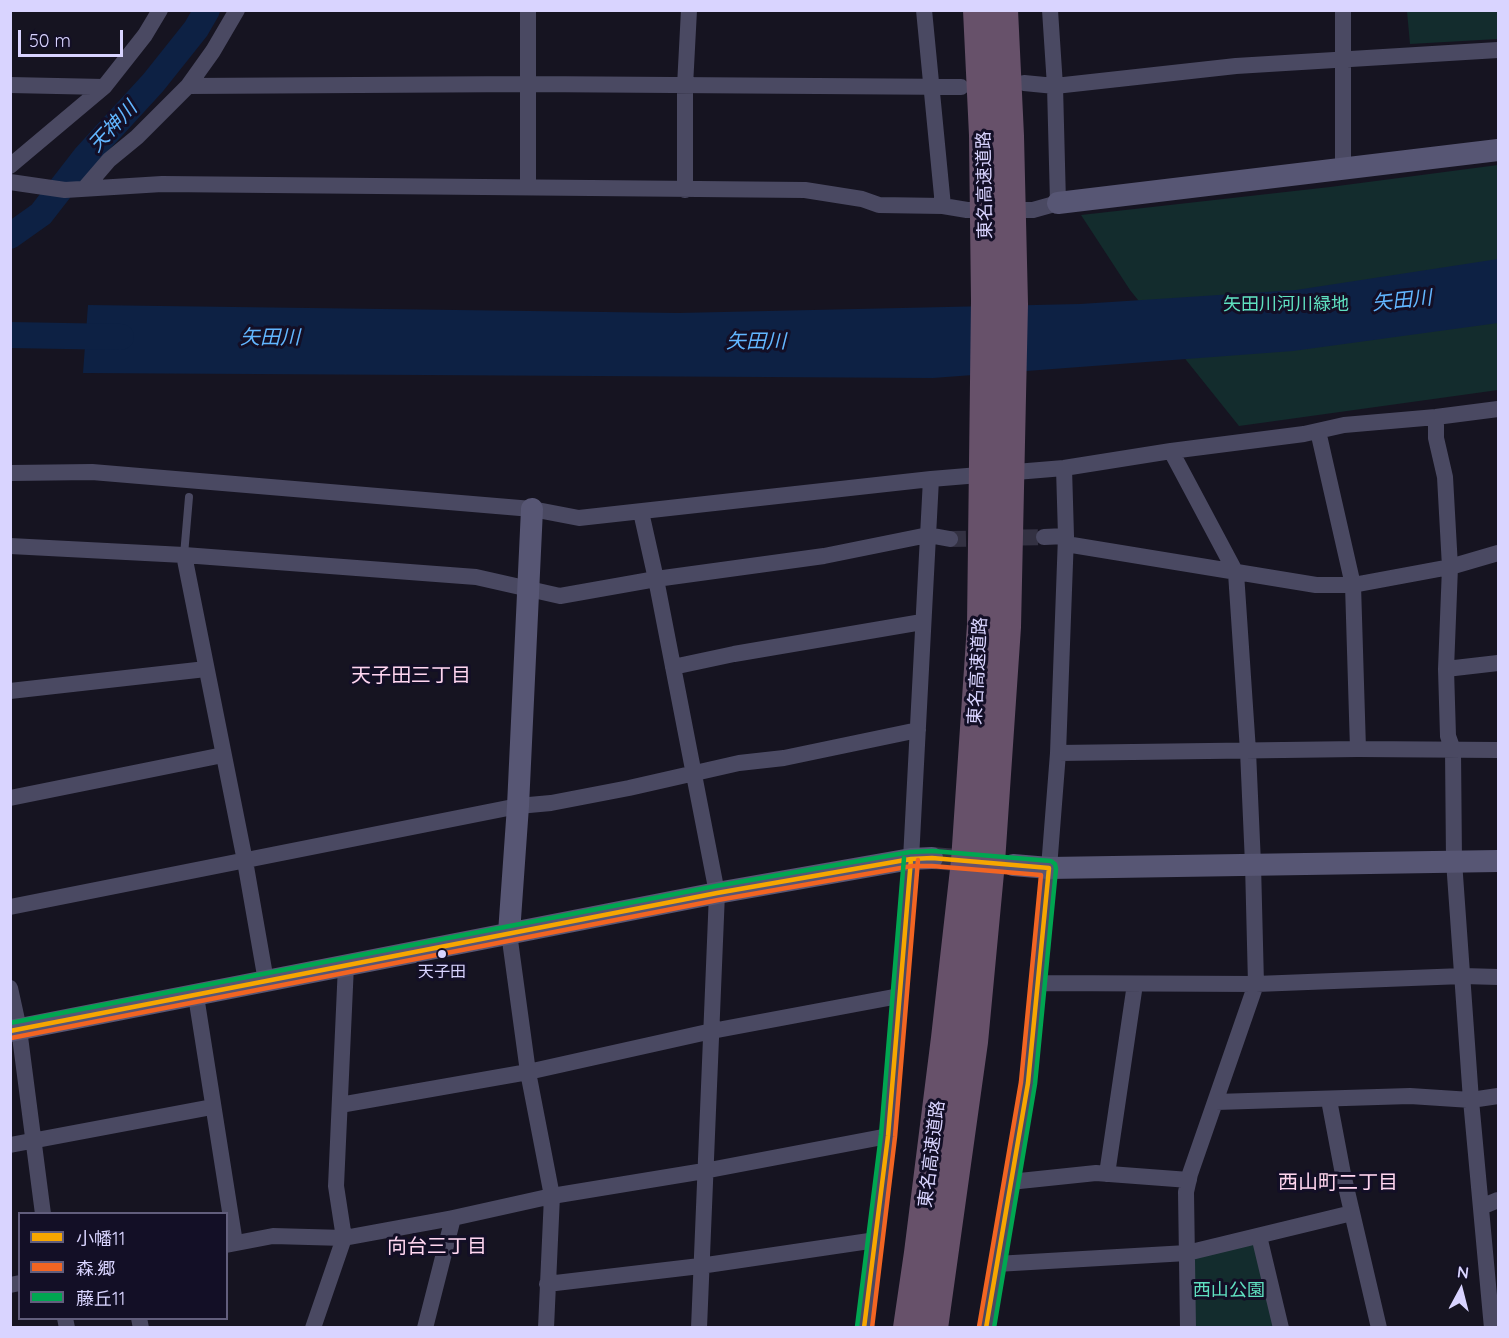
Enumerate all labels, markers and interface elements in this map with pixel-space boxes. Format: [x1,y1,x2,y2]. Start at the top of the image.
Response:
scale bar [21,18,126,56]
text: 50 m [29,29,71,52]
water label: 天神川 [84,97,142,157]
street label: 東名高速道路 [973,131,997,239]
water label: 矢田川 [1371,286,1433,316]
park label: 矢田川河川緑地 [1223,294,1349,316]
water label: 矢田川 [240,326,300,350]
water label: 矢田川 [726,330,786,354]
street label: 東名高速道路 [964,617,992,725]
district label: 天子田三丁目 [351,664,471,688]
marker: 天子田 [436,948,448,960]
place label: 天子田 [418,962,466,982]
street label: 東名高速道路 [915,1099,949,1209]
district label: 西山町二丁目 [1278,1171,1398,1195]
legend [18,1212,228,1320]
text: 小幡11 [76,1227,125,1250]
district label: 向台三丁目 [387,1235,487,1259]
text: 森.郷 [76,1257,115,1280]
north arrow [1431,1260,1491,1320]
text: N [1456,1261,1470,1283]
park label: 西山公園 [1193,1280,1265,1302]
text: 藤丘11 [76,1287,125,1310]

